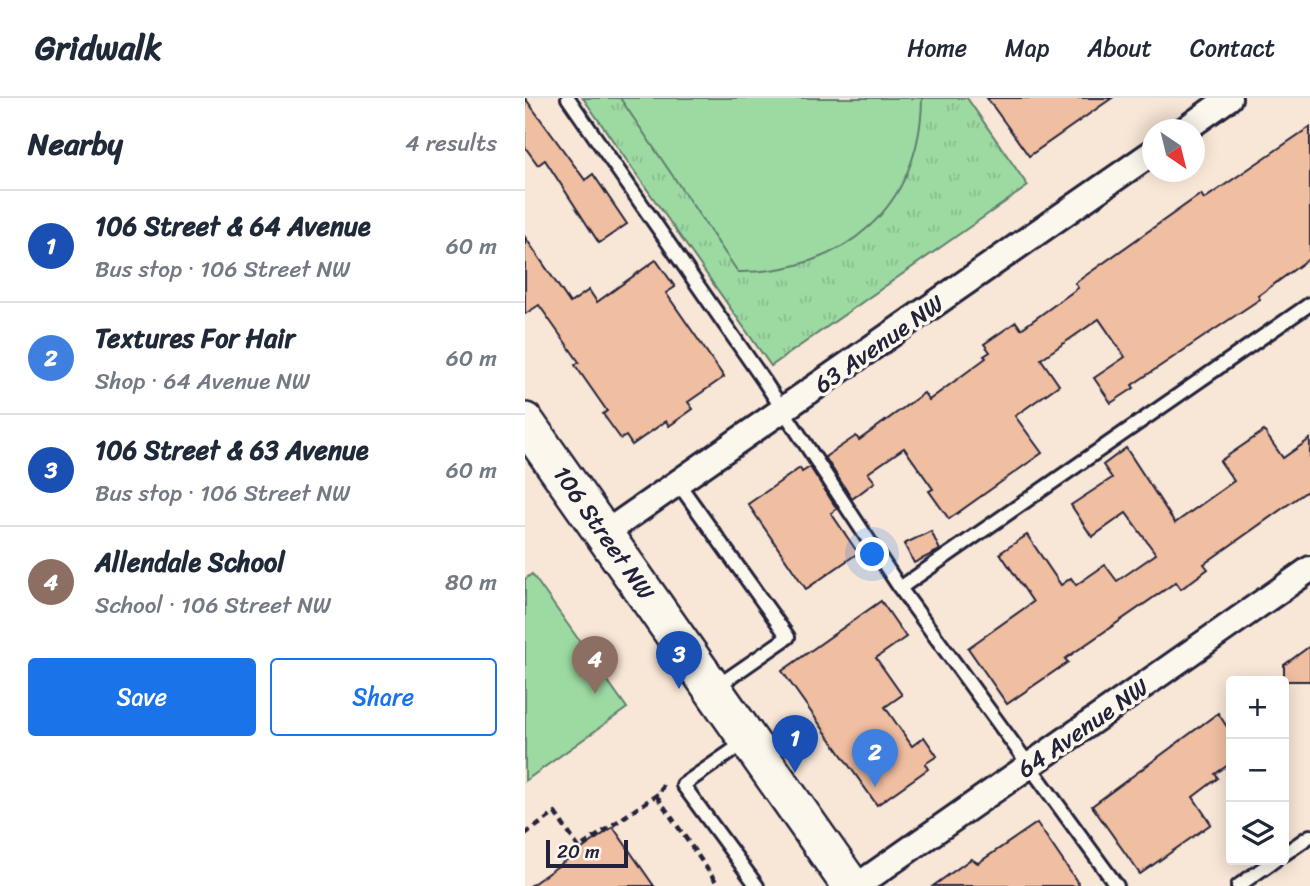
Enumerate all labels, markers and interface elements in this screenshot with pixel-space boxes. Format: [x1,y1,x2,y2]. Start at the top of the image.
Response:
text: Gridwalk [35,19,162,77]
text: Home [907,27,967,69]
text: Map [1005,27,1049,69]
text: About [1087,27,1152,69]
text: Contact [1190,27,1275,69]
text: Nearby [28,117,123,171]
north arrow [1142,119,1205,182]
text: 4 results [405,123,497,164]
text: 106 Street & 64 Avenue [95,203,370,249]
text: 1 [46,226,56,267]
text: 60 m [446,226,497,267]
text: Bus stop · 106 Street NW [95,249,350,290]
street label: 63 Avenue NW [805,283,953,405]
text: Textures For Hair [95,315,295,361]
text: 2 [44,338,58,379]
text: 60 m [446,338,497,379]
text: Shop · 64 Avenue NW [95,361,310,402]
text: 106 Street & 63 Avenue [95,427,368,473]
text: 3 [45,450,57,491]
text: 60 m [446,450,497,491]
street label: 106 Street NW [542,457,666,609]
text: Bus stop · 106 Street NW [95,473,350,514]
your location [855,537,889,571]
text: Allendale School [95,539,285,585]
text: 4 [44,562,58,603]
text: 80 m [445,562,497,603]
text: School · 106 Street NW [95,585,331,626]
pin: 3 [656,631,702,689]
pin: 4 [572,636,618,694]
button: Save [28,658,256,736]
button: Share [270,658,497,736]
street label: 64 Avenue NW [1008,667,1158,789]
map controls [1226,676,1289,865]
button: + [1226,676,1289,739]
pin: 1 [772,715,818,773]
pin: 2 [852,729,898,787]
button: − [1226,739,1289,802]
button: layers [1226,802,1289,865]
text: 20 m [557,835,600,868]
scale bar [546,837,628,869]

